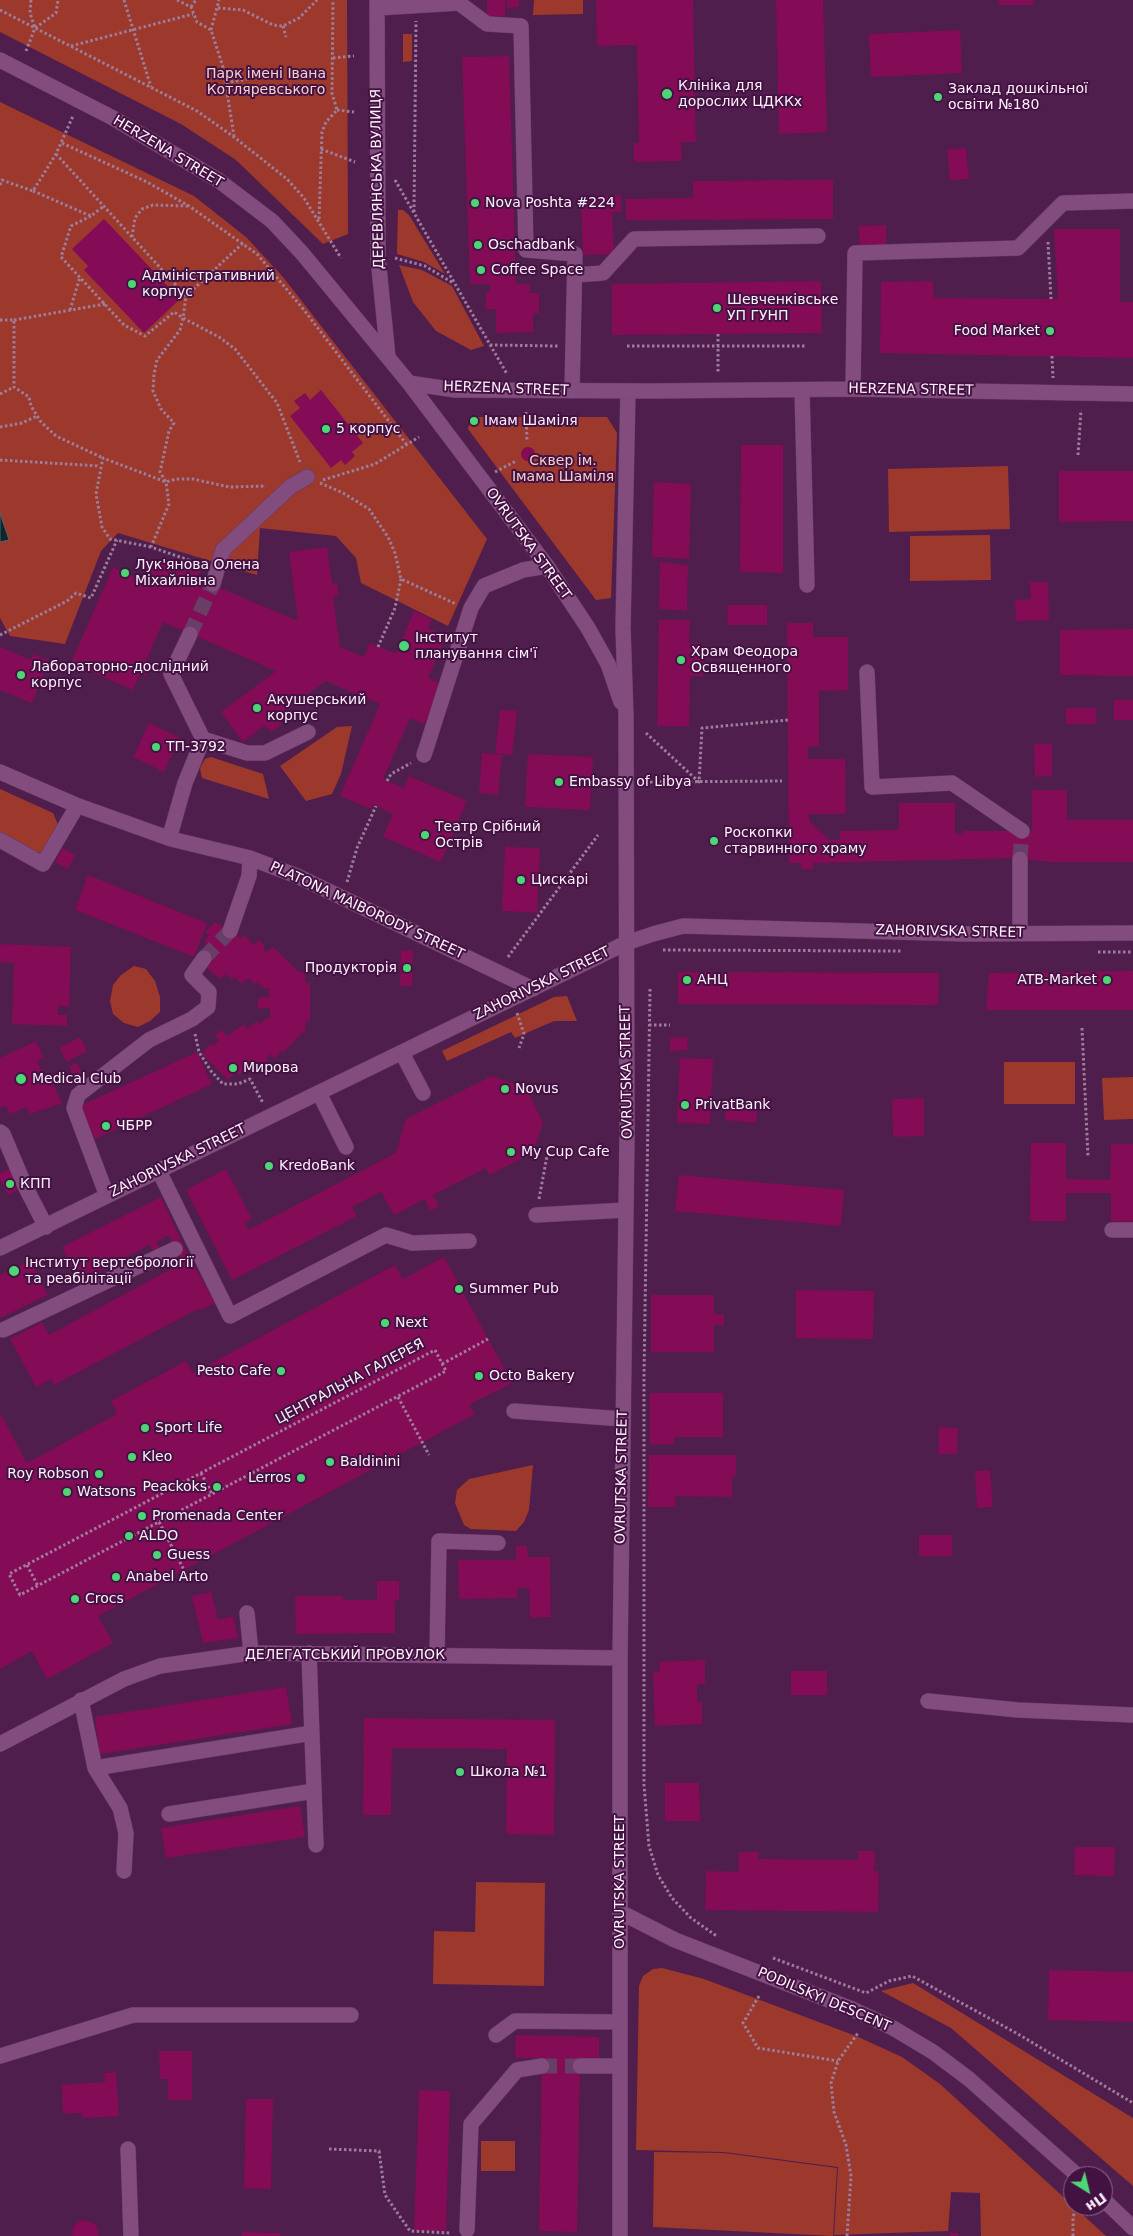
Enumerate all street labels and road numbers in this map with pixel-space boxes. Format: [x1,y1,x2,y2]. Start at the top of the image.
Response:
street label: ДЕРЕВЛЯНСЬКА ВУЛИЦЯ [368,89,388,269]
street label: HERZENA STREET [110,112,226,192]
street label: HERZENA STREET [443,378,569,400]
street label: HERZENA STREET [848,381,974,399]
street label: OVRUTSKA STREET [482,485,574,603]
street label: PLATONA MAIBORODY STREET [267,858,467,964]
street label: ZAHORIVSKA STREET [875,922,1025,942]
street label: ZAHORIVSKA STREET [471,944,613,1024]
street label: OVRUTSKA STREET [617,1005,637,1139]
street label: ZAHORIVSKA STREET [107,1121,249,1201]
street label: ЦЕНТРАЛЬНА ГАЛЕРЕЯ [273,1336,427,1428]
street label: OVRUTSKA STREET [612,1410,632,1544]
street label: ДЕЛЕГАТСЬКИЙ ПРОВУЛОК [245,1647,445,1663]
street label: OVRUTSKA STREET [612,1815,628,1949]
street label: PODILSKYI DESCENT [755,1964,893,2036]

